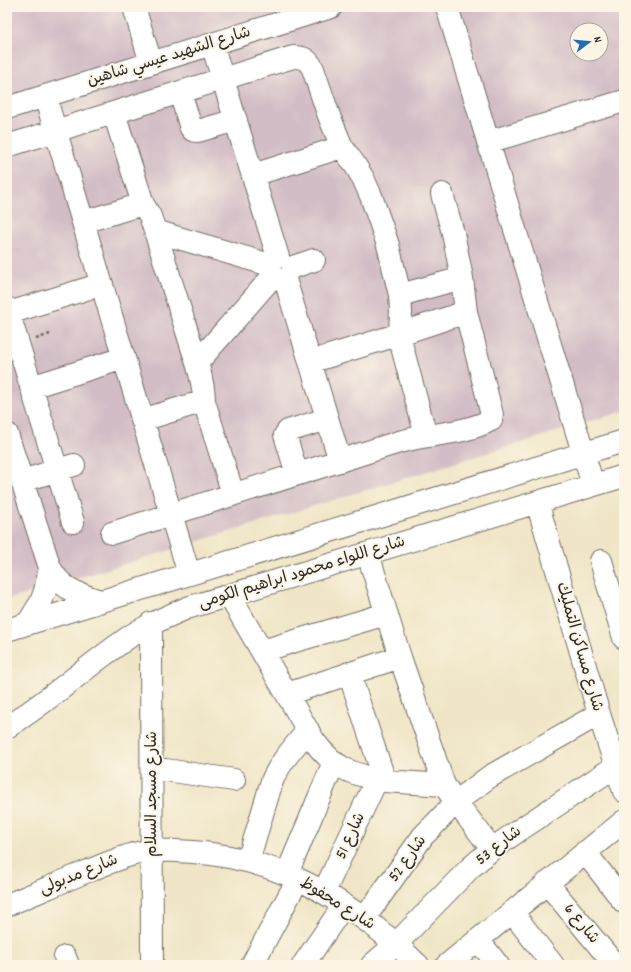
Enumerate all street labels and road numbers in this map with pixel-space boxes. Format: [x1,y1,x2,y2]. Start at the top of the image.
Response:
street label: شارع الشهيد عيسي شاهين [84,21,254,94]
street label: شارع اللواء محمود ابراهيم الكومى [196,531,408,615]
street label: شارع مساكن التمليك [550,580,608,714]
street label: شارع مسجد السلام [141,731,164,857]
street label: شارع 51 [330,809,372,863]
street label: شارع 53 [471,821,527,871]
street label: شارع 52 [383,831,433,887]
street label: شارع مدبولى [36,849,122,901]
street label: شارع محفوظ [295,872,379,936]
street label: شارع 6 [558,899,604,949]

